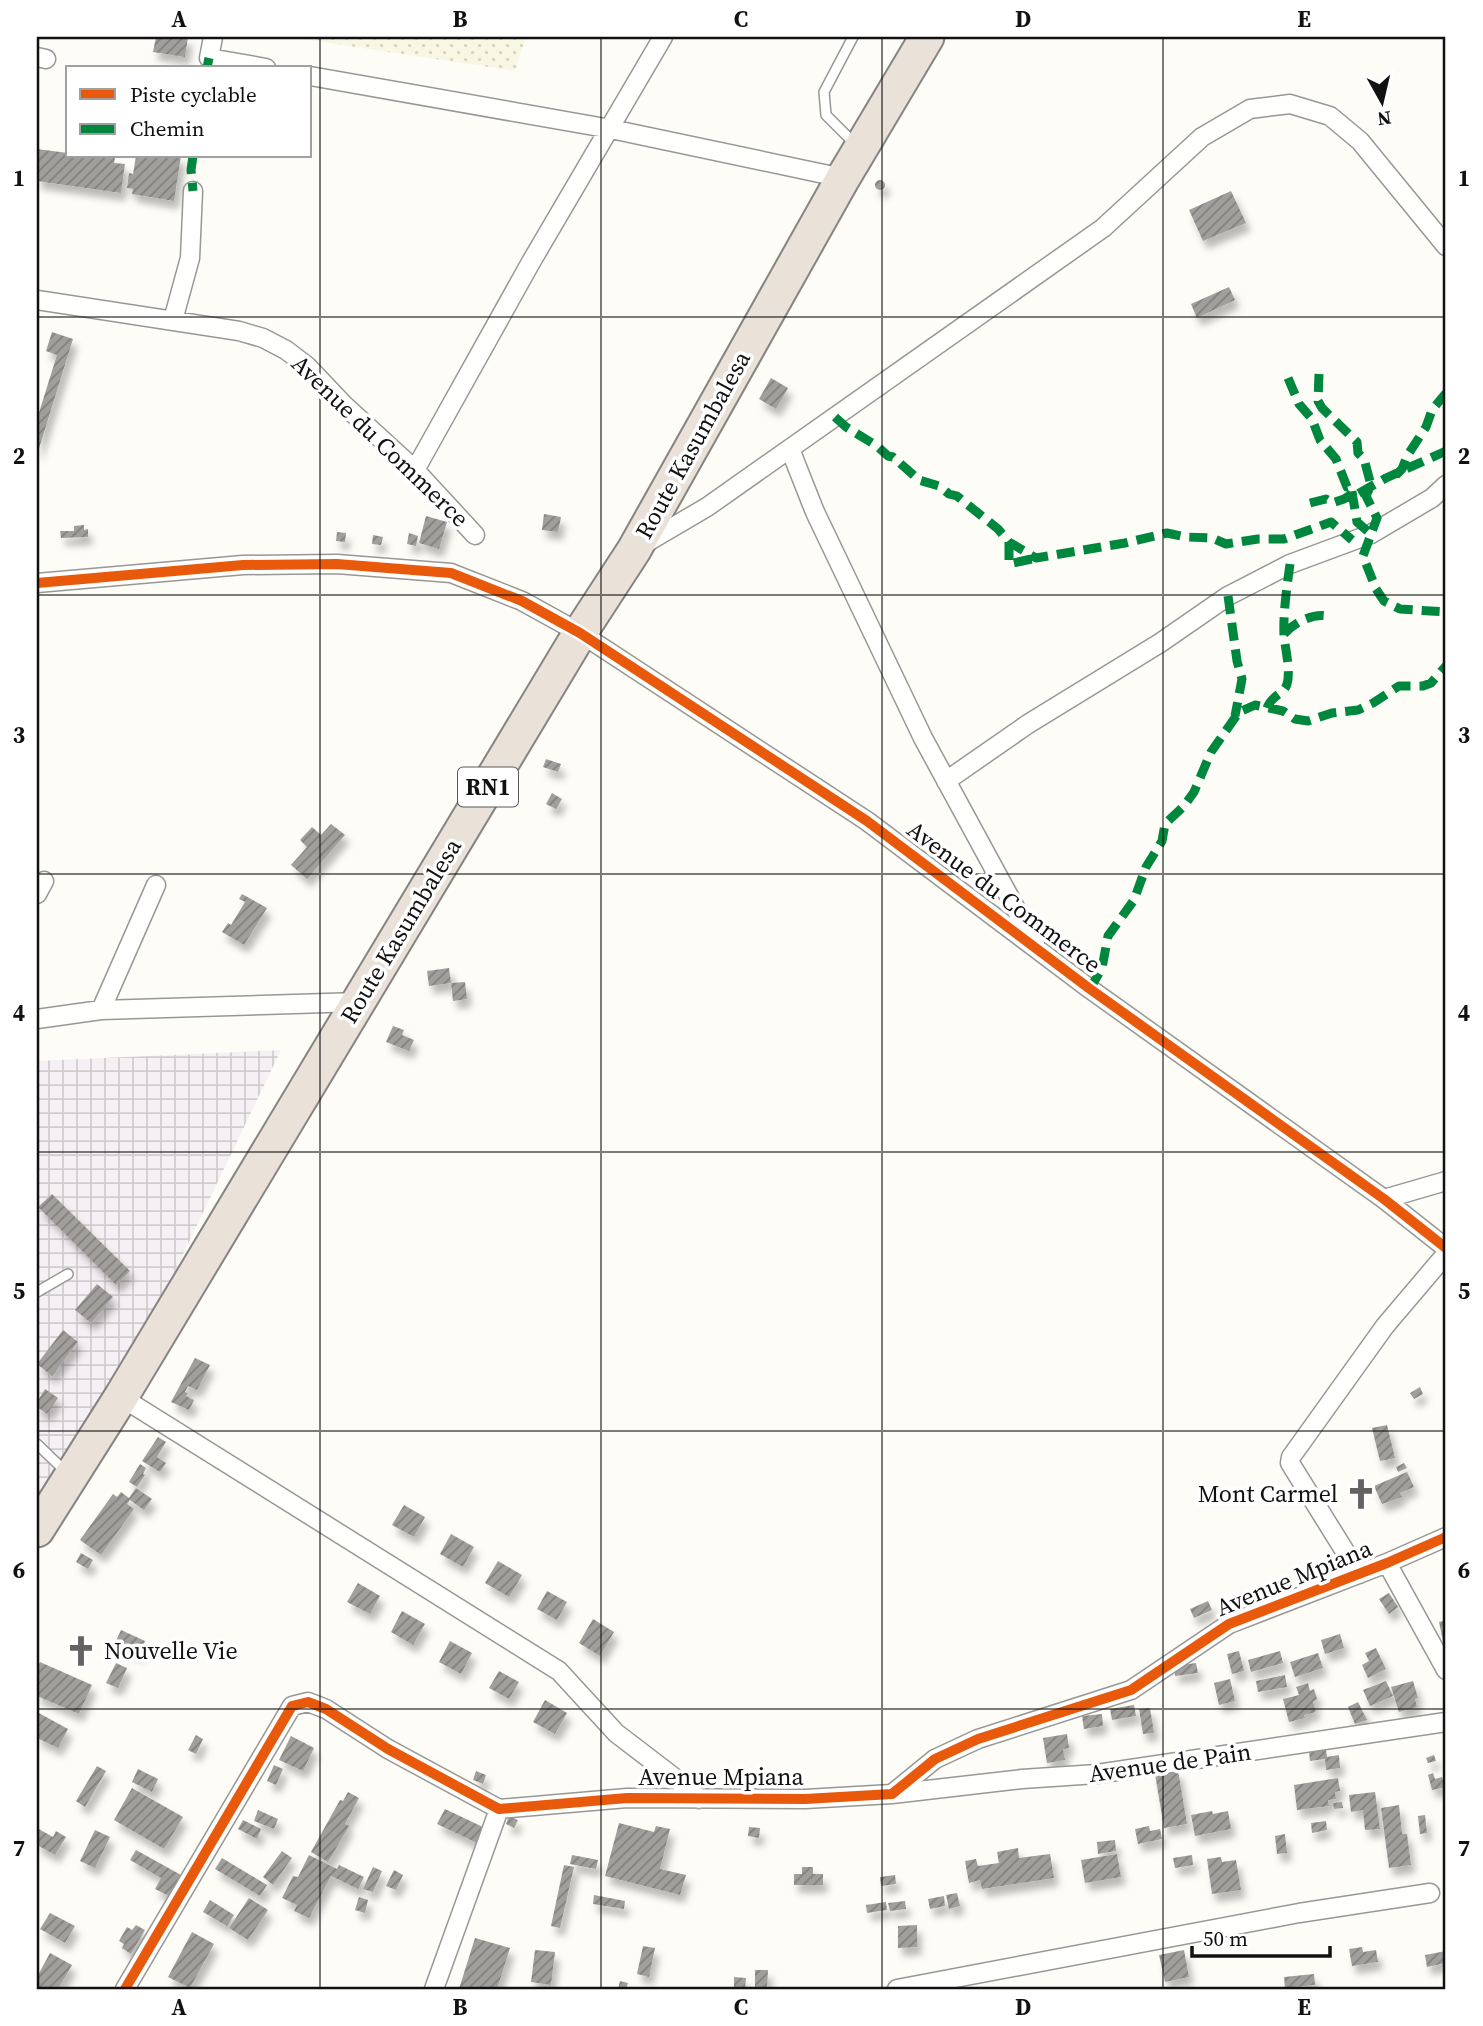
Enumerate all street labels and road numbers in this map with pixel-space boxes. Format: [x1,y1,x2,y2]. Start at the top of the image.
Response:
street label: Route Kasumbalesa [627,344,758,545]
street label: Avenue du Commerce [284,347,476,534]
road number: RN1 [458,768,518,806]
street label: Avenue du Commerce [901,813,1108,980]
street label: Route Kasumbalesa [332,832,469,1029]
street label: Avenue Mpiana [1211,1531,1377,1624]
street label: Avenue de Pain [1086,1735,1253,1790]
street label: Avenue Mpiana [638,1760,804,1793]

